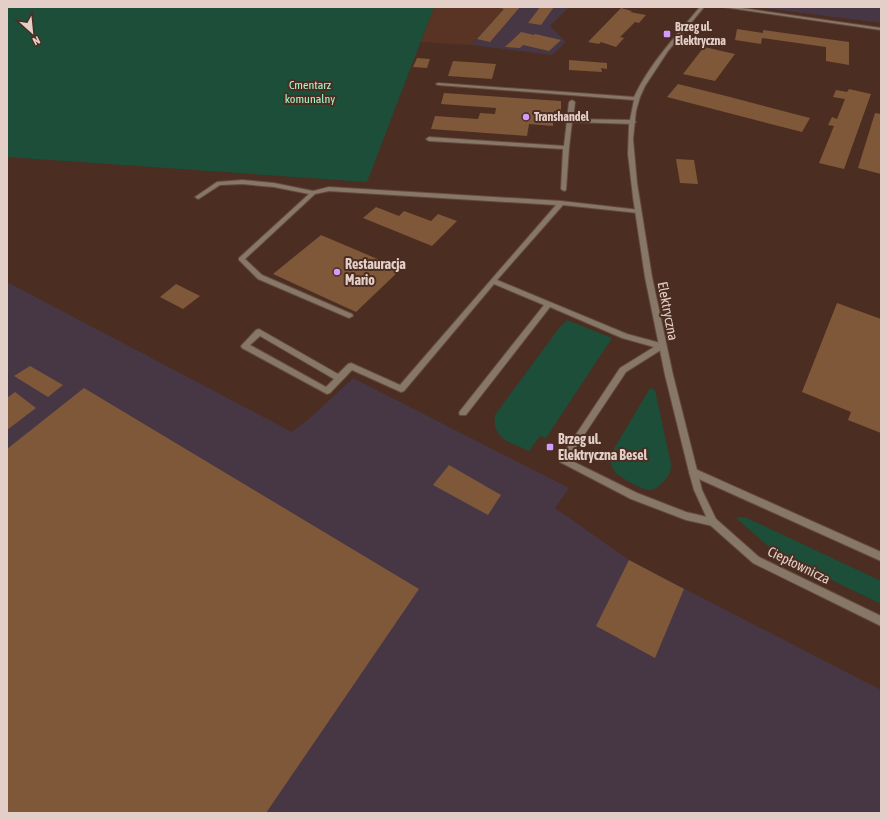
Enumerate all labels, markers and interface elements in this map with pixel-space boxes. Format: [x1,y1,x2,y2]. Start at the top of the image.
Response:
north arrow [12,12,52,52]
place label: Brzeg ul. Elektryczna [675,20,726,48]
marker: Brzeg ul. Elektryczna [662,29,672,39]
text: N [31,34,42,48]
park label: Cmentarz komunalny [285,78,335,106]
place label: Transhandel [534,110,590,124]
marker: Transhandel [521,112,531,122]
place label: Restauracja Mario [345,256,406,288]
marker: Restauracja Mario [332,267,342,277]
street label: Elektryczna [654,280,682,342]
place label: Brzeg ul. Elektryczna Besel [558,431,648,463]
marker: Brzeg ul. Elektryczna Besel [545,442,555,452]
street label: Ciepłownicza [765,543,833,587]

